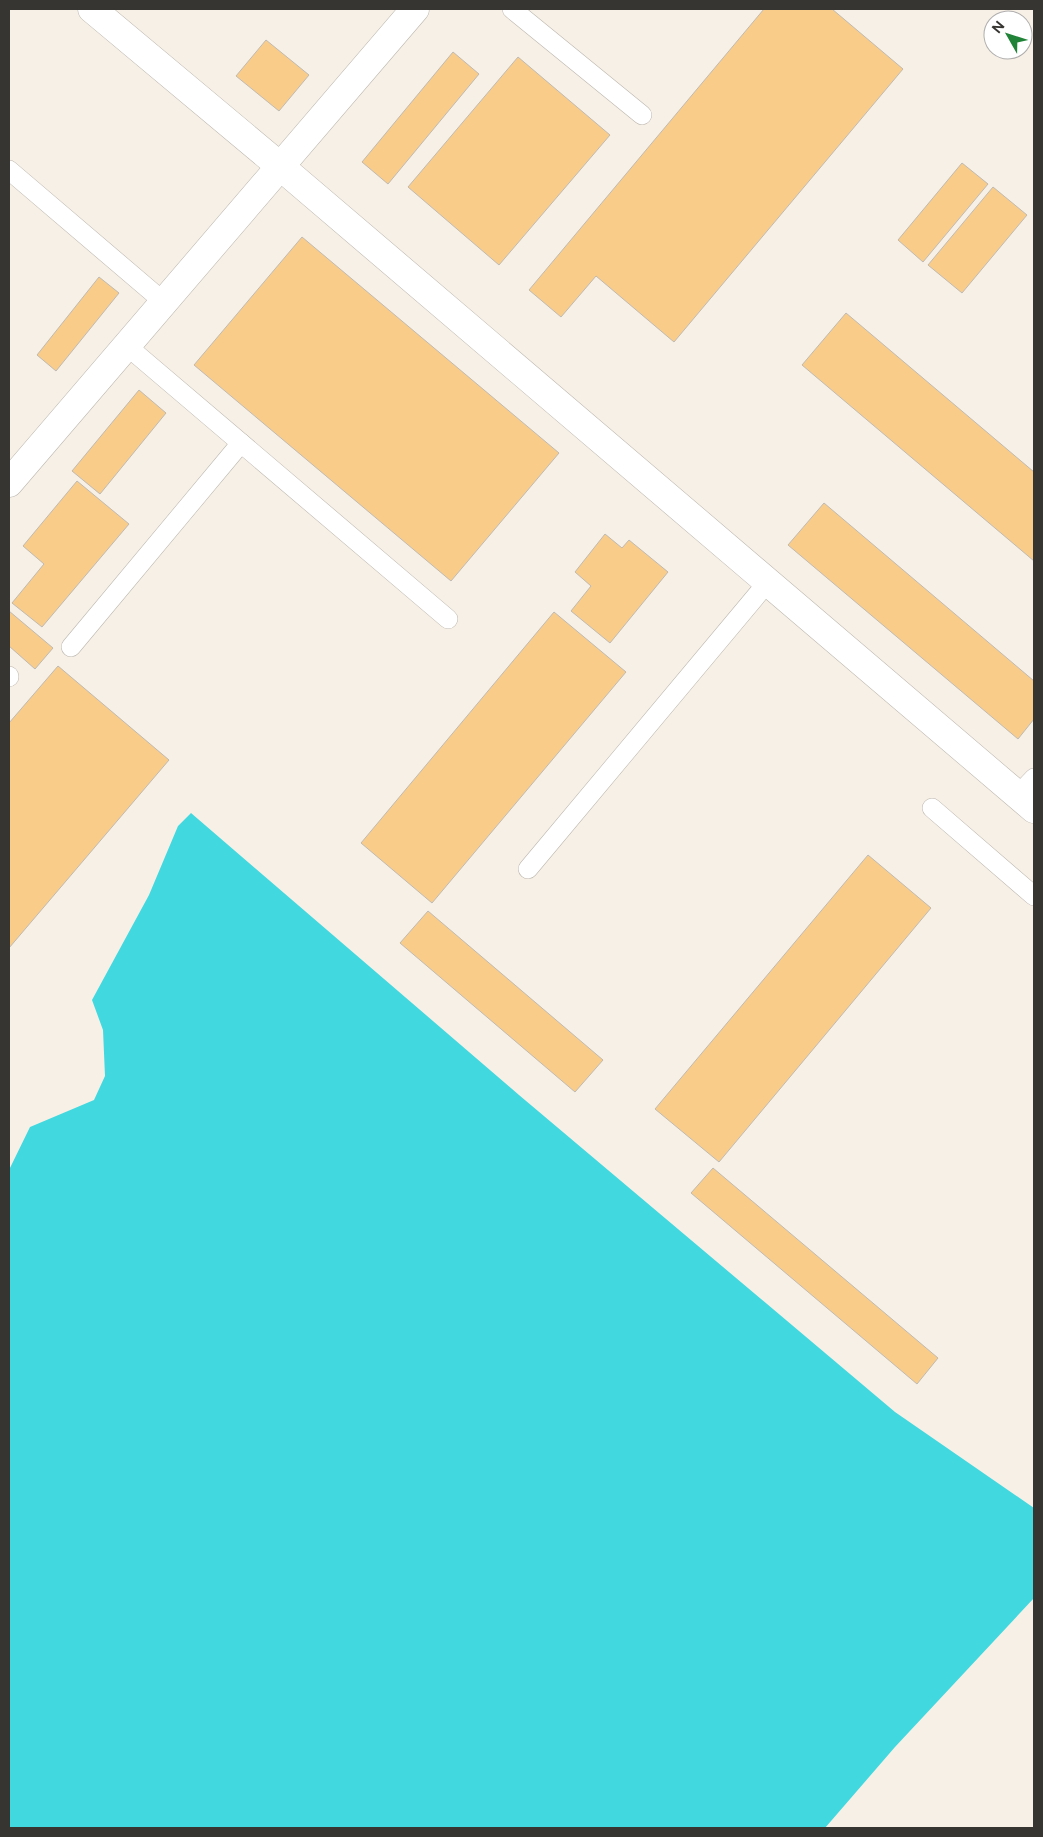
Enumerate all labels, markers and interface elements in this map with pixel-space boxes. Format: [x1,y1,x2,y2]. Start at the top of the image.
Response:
north arrow [983,10,1033,60]
text: N [988,18,1008,37]

